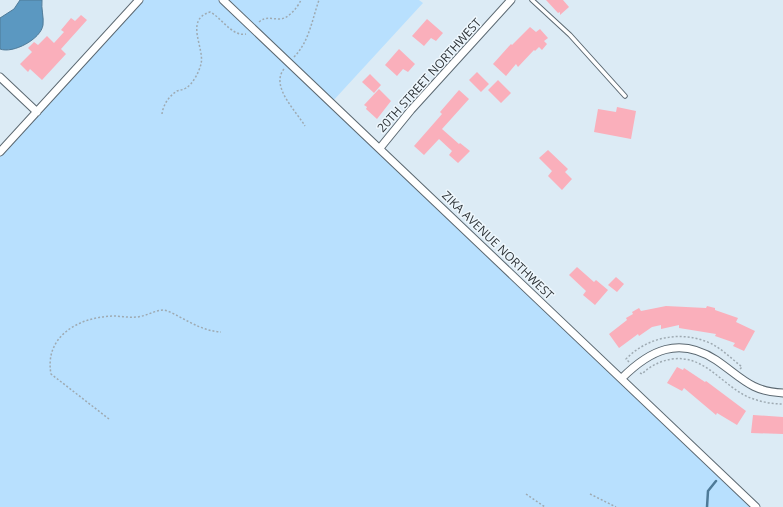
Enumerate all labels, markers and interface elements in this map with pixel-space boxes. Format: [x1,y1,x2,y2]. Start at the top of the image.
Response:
street label: 20TH STREET NORTHWEST [373,14,485,136]
street label: ZIKA AVENUE NORTHWEST [438,187,558,303]

